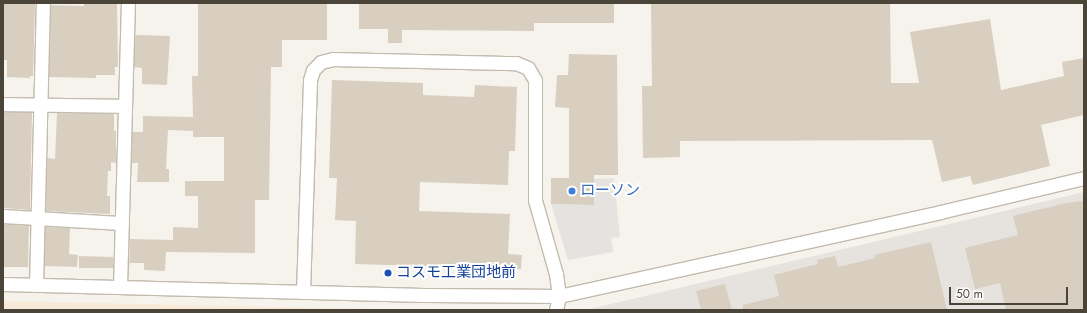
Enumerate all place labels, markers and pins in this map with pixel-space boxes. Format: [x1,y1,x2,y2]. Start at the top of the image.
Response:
place label: ローソン [580,182,640,200]
marker: ローソン [567,186,577,196]
place label: コスモ工業団地前 [396,264,516,282]
marker: コスモ工業団地前 [383,268,393,278]

